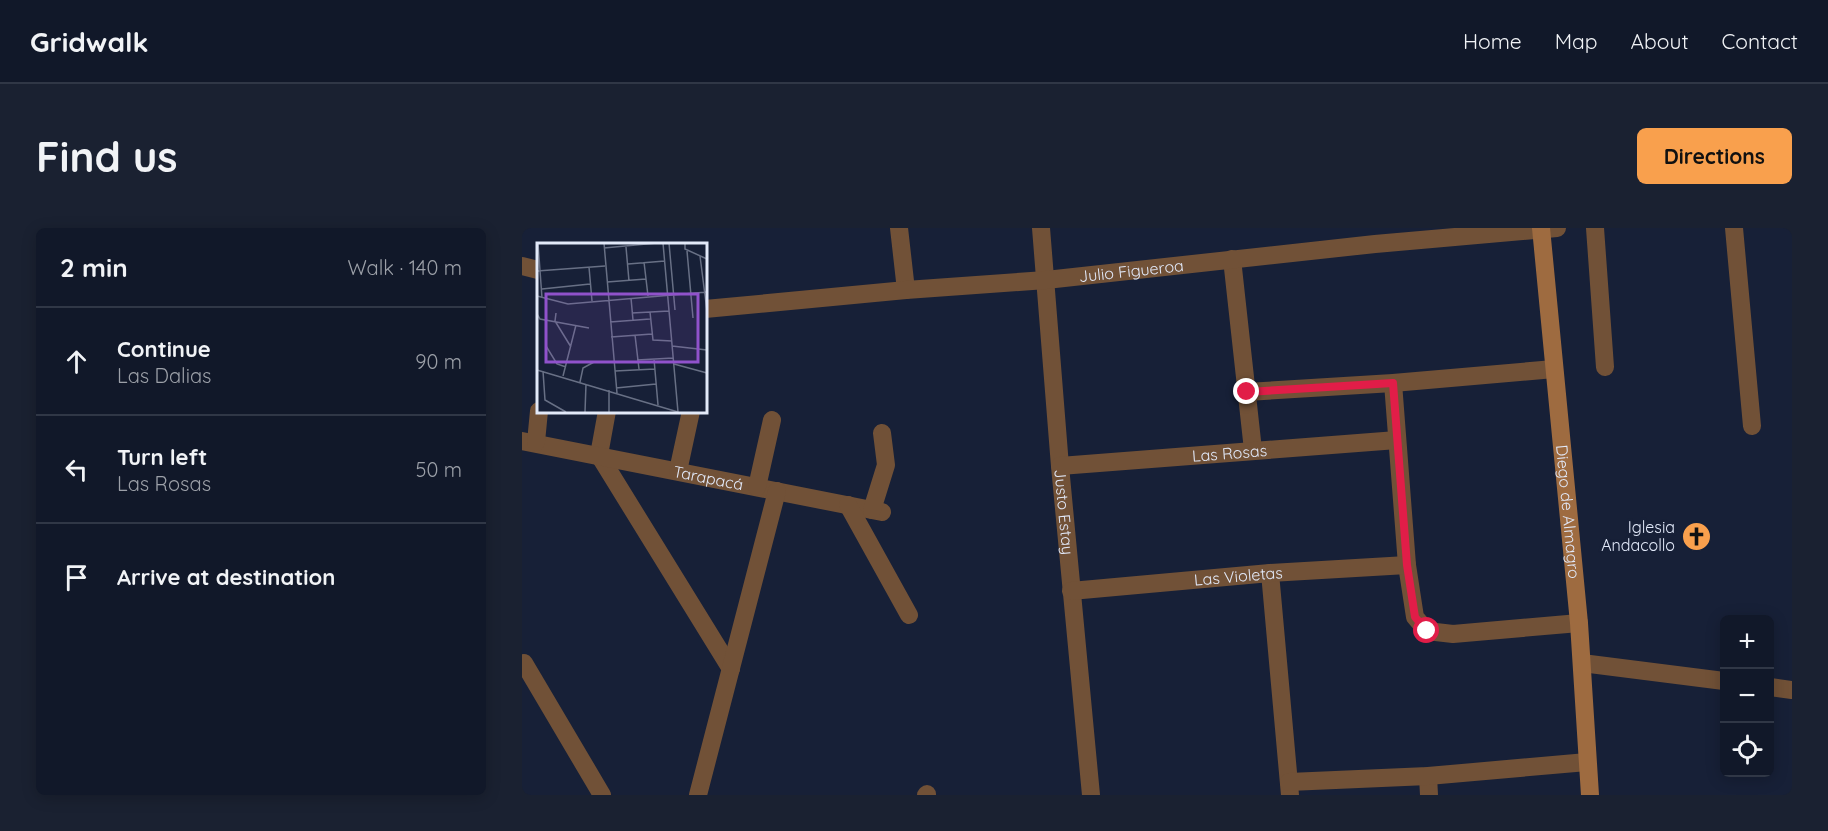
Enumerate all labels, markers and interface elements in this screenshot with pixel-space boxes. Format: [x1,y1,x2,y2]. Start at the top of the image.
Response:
text: Gridwalk [30,24,149,59]
text: Home [1463,28,1522,54]
text: Map [1555,28,1598,54]
text: About [1631,28,1689,54]
text: Contact [1722,28,1798,54]
button: Directions [1637,128,1792,184]
text: Find us [36,130,178,183]
inset map [537,243,706,412]
text: 2 min [60,251,128,284]
text: Walk · 140 m [347,255,462,280]
street label: Julio Figueroa [1078,255,1185,286]
text: Continue [117,335,211,363]
icon: ahead [60,345,93,378]
text: 90 m [415,349,462,374]
text: Las Dalias [117,363,211,388]
route end [1233,378,1259,404]
street label: Las Rosas [1191,440,1268,466]
text: Turn left [117,443,207,471]
street label: Diego de Almagro [1552,444,1585,580]
icon: left [60,453,93,486]
text: 50 m [416,457,462,482]
street label: Tarapacá [672,461,745,494]
street label: Justo Estay [1050,468,1078,556]
text: Las Rosas [117,471,211,496]
place label: Iglesia Andacollo [1601,517,1675,555]
church icon: Iglesia Andacollo [1680,520,1712,552]
icon: arrive [60,561,93,594]
street label: Las Violetas [1193,562,1283,590]
text: Arrive at destination [117,563,335,591]
map controls [1720,615,1774,777]
button: + [1720,615,1774,669]
route start [1413,617,1439,643]
button: − [1720,669,1774,723]
button: locate [1720,723,1774,777]

